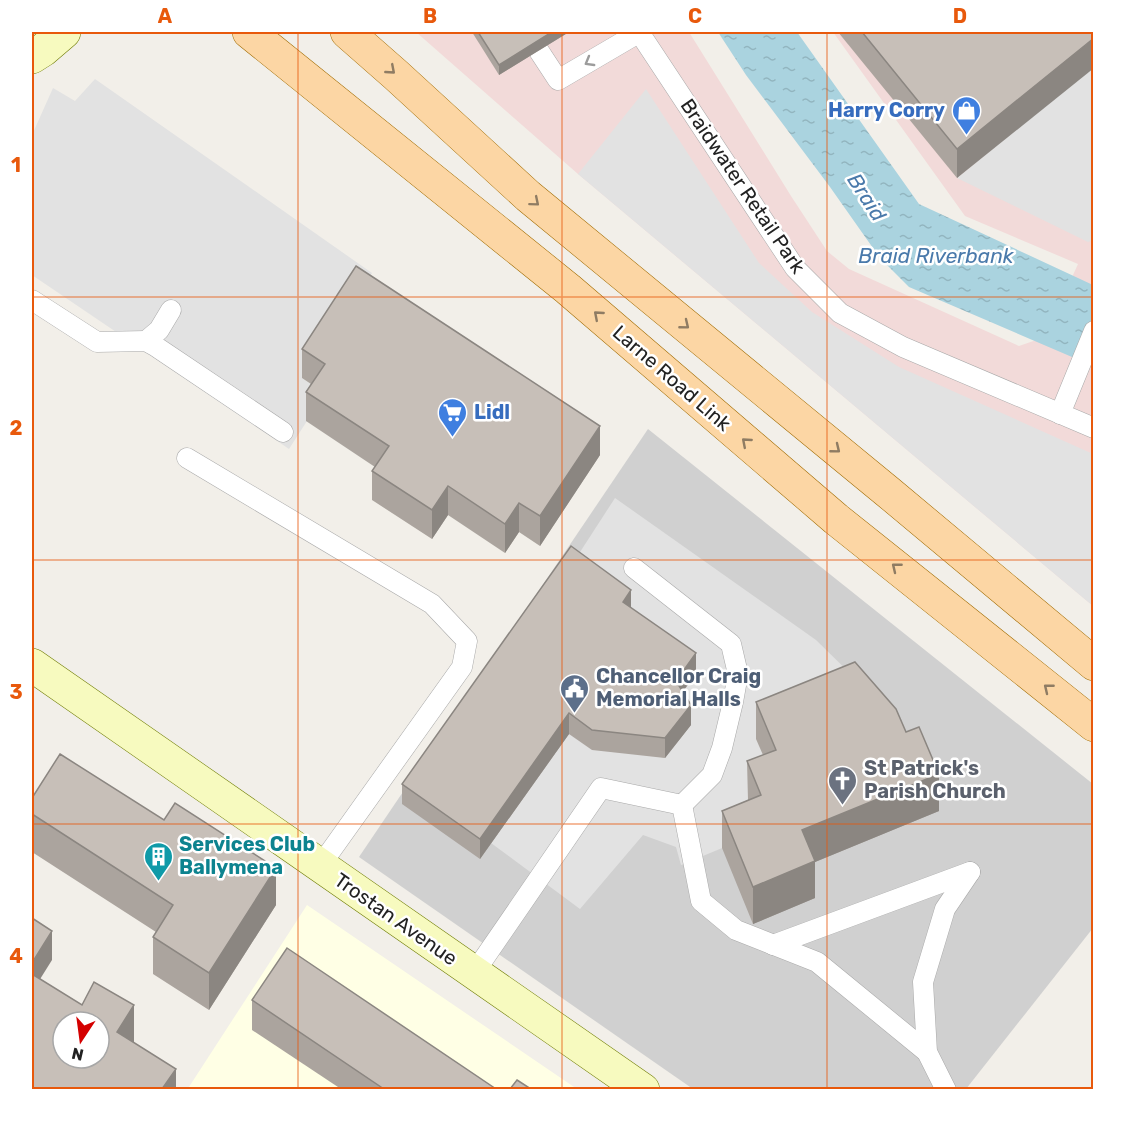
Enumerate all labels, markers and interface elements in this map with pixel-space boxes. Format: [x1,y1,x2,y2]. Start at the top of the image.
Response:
text: A [158,4,173,28]
text: B [423,4,437,28]
text: C [688,4,702,28]
text: D [953,4,967,28]
one-way arrow [585,55,595,66]
one-way arrow [384,63,394,74]
street label: Braidwater Retail Park [676,94,811,278]
shop icon: Harry Corry [950,94,982,136]
place label: Harry Corry [828,98,945,122]
text: 1 [11,153,21,177]
water label: Braid [842,168,892,226]
one-way arrow [528,194,539,205]
water label: Braid Riverbank [858,243,1015,268]
one-way arrow [594,311,605,322]
one-way arrow [678,318,689,329]
street label: Larne Road Link [608,320,737,436]
supermarket icon: Lidl [437,396,469,438]
place label: Lidl [474,400,510,424]
text: 2 [10,416,23,440]
one-way arrow [742,438,753,449]
one-way arrow [829,442,840,453]
one-way arrow [891,563,902,574]
place label: Chancellor Craig Memorial Halls [596,664,761,711]
public building icon: Chancellor Craig Memorial Halls [559,672,591,714]
text: 3 [9,680,23,704]
one-way arrow [1044,685,1055,696]
place label: St Patrick's Parish Church [864,756,1006,803]
church icon: St Patrick's Parish Church [827,764,859,806]
place label: Services Club Ballymena [179,832,315,879]
building icon: Services Club Ballymena [142,840,174,882]
street label: Trostan Avenue [330,868,462,970]
text: 4 [9,944,23,968]
north arrow [51,1010,111,1070]
text: N [70,1044,85,1065]

